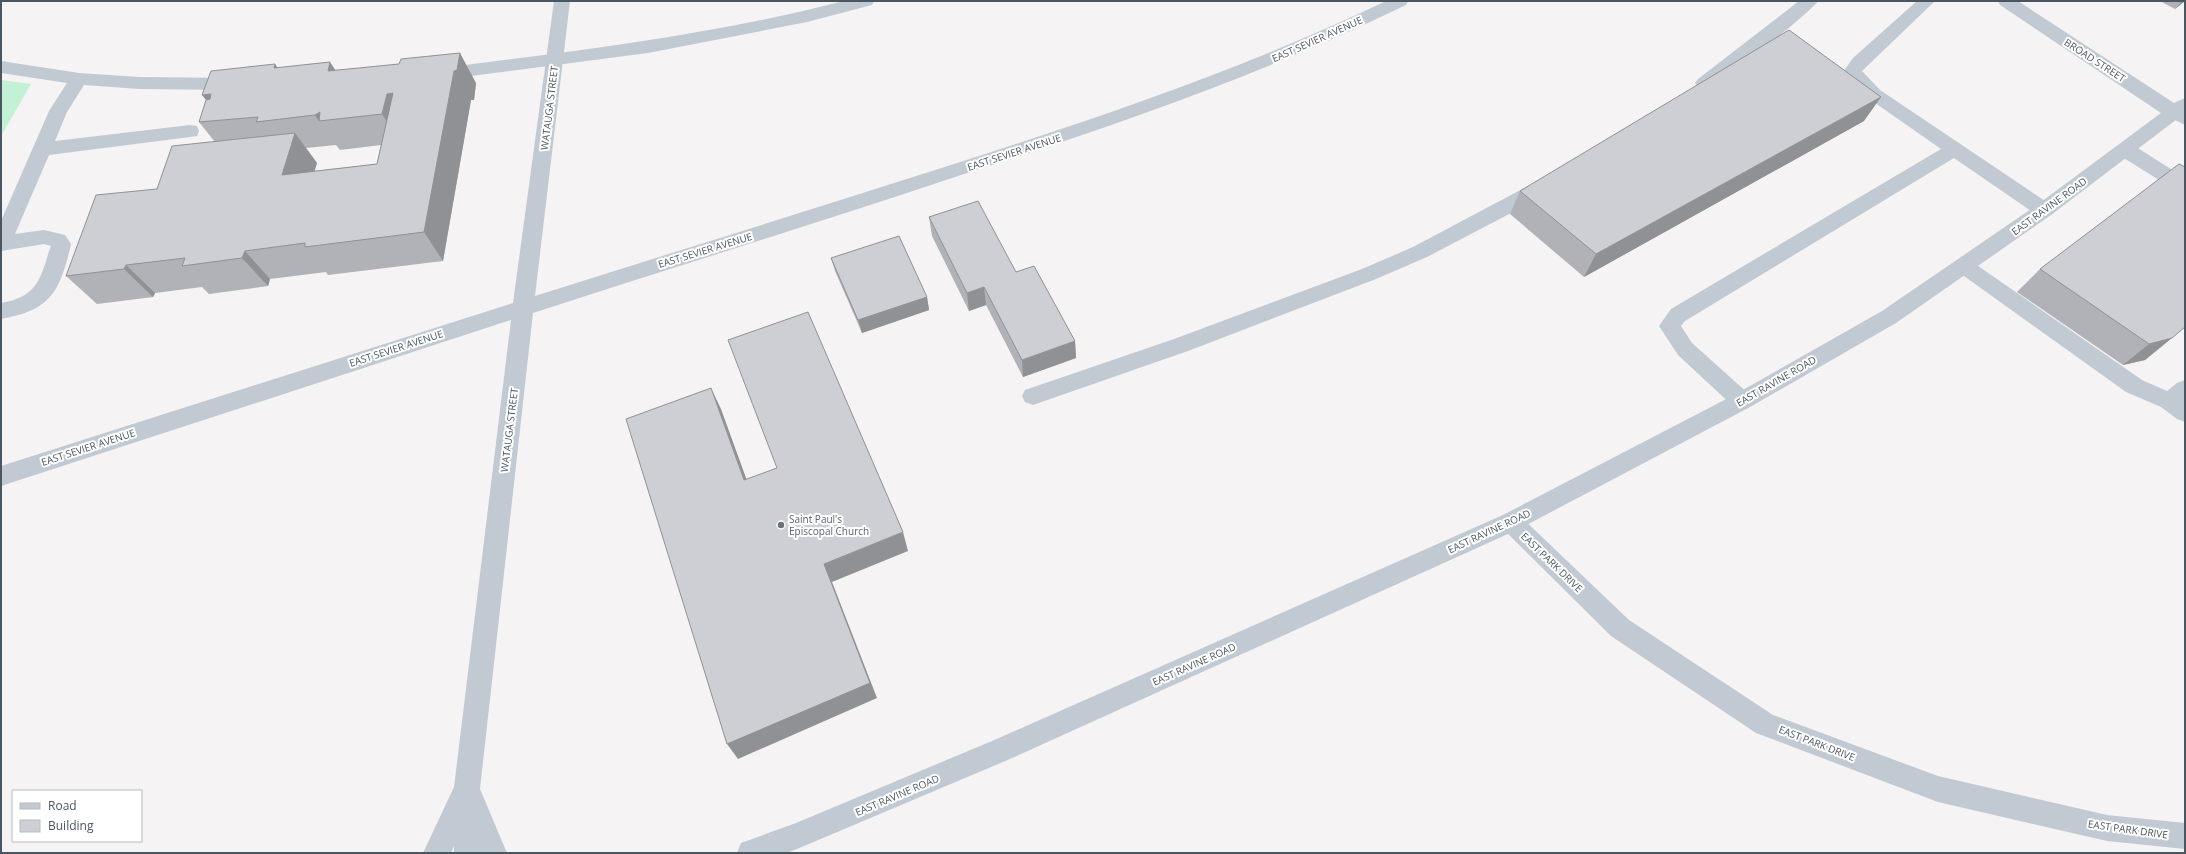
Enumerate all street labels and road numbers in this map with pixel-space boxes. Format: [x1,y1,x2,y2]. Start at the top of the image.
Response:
street label: EAST SEVIER AVENUE [1269,13,1365,65]
street label: BROAD STREET [2062,35,2129,85]
street label: WATAUGA STREET [537,65,561,151]
street label: EAST SEVIER AVENUE [965,130,1063,174]
street label: EAST RAVINE ROAD [2009,174,2089,238]
street label: EAST SEVIER AVENUE [656,229,754,271]
street label: EAST SEVIER AVENUE [347,326,445,370]
street label: EAST RAVINE ROAD [1734,352,1818,410]
street label: WATAUGA STREET [497,387,521,473]
street label: EAST SEVIER AVENUE [39,425,137,469]
street label: EAST RAVINE ROAD [1445,506,1533,556]
street label: EAST PARK DRIVE [1518,529,1586,595]
street label: EAST RAVINE ROAD [1150,639,1238,689]
street label: EAST PARK DRIVE [1777,722,1857,764]
street label: EAST RAVINE ROAD [853,771,941,819]
street label: EAST PARK DRIVE [2087,816,2169,842]

